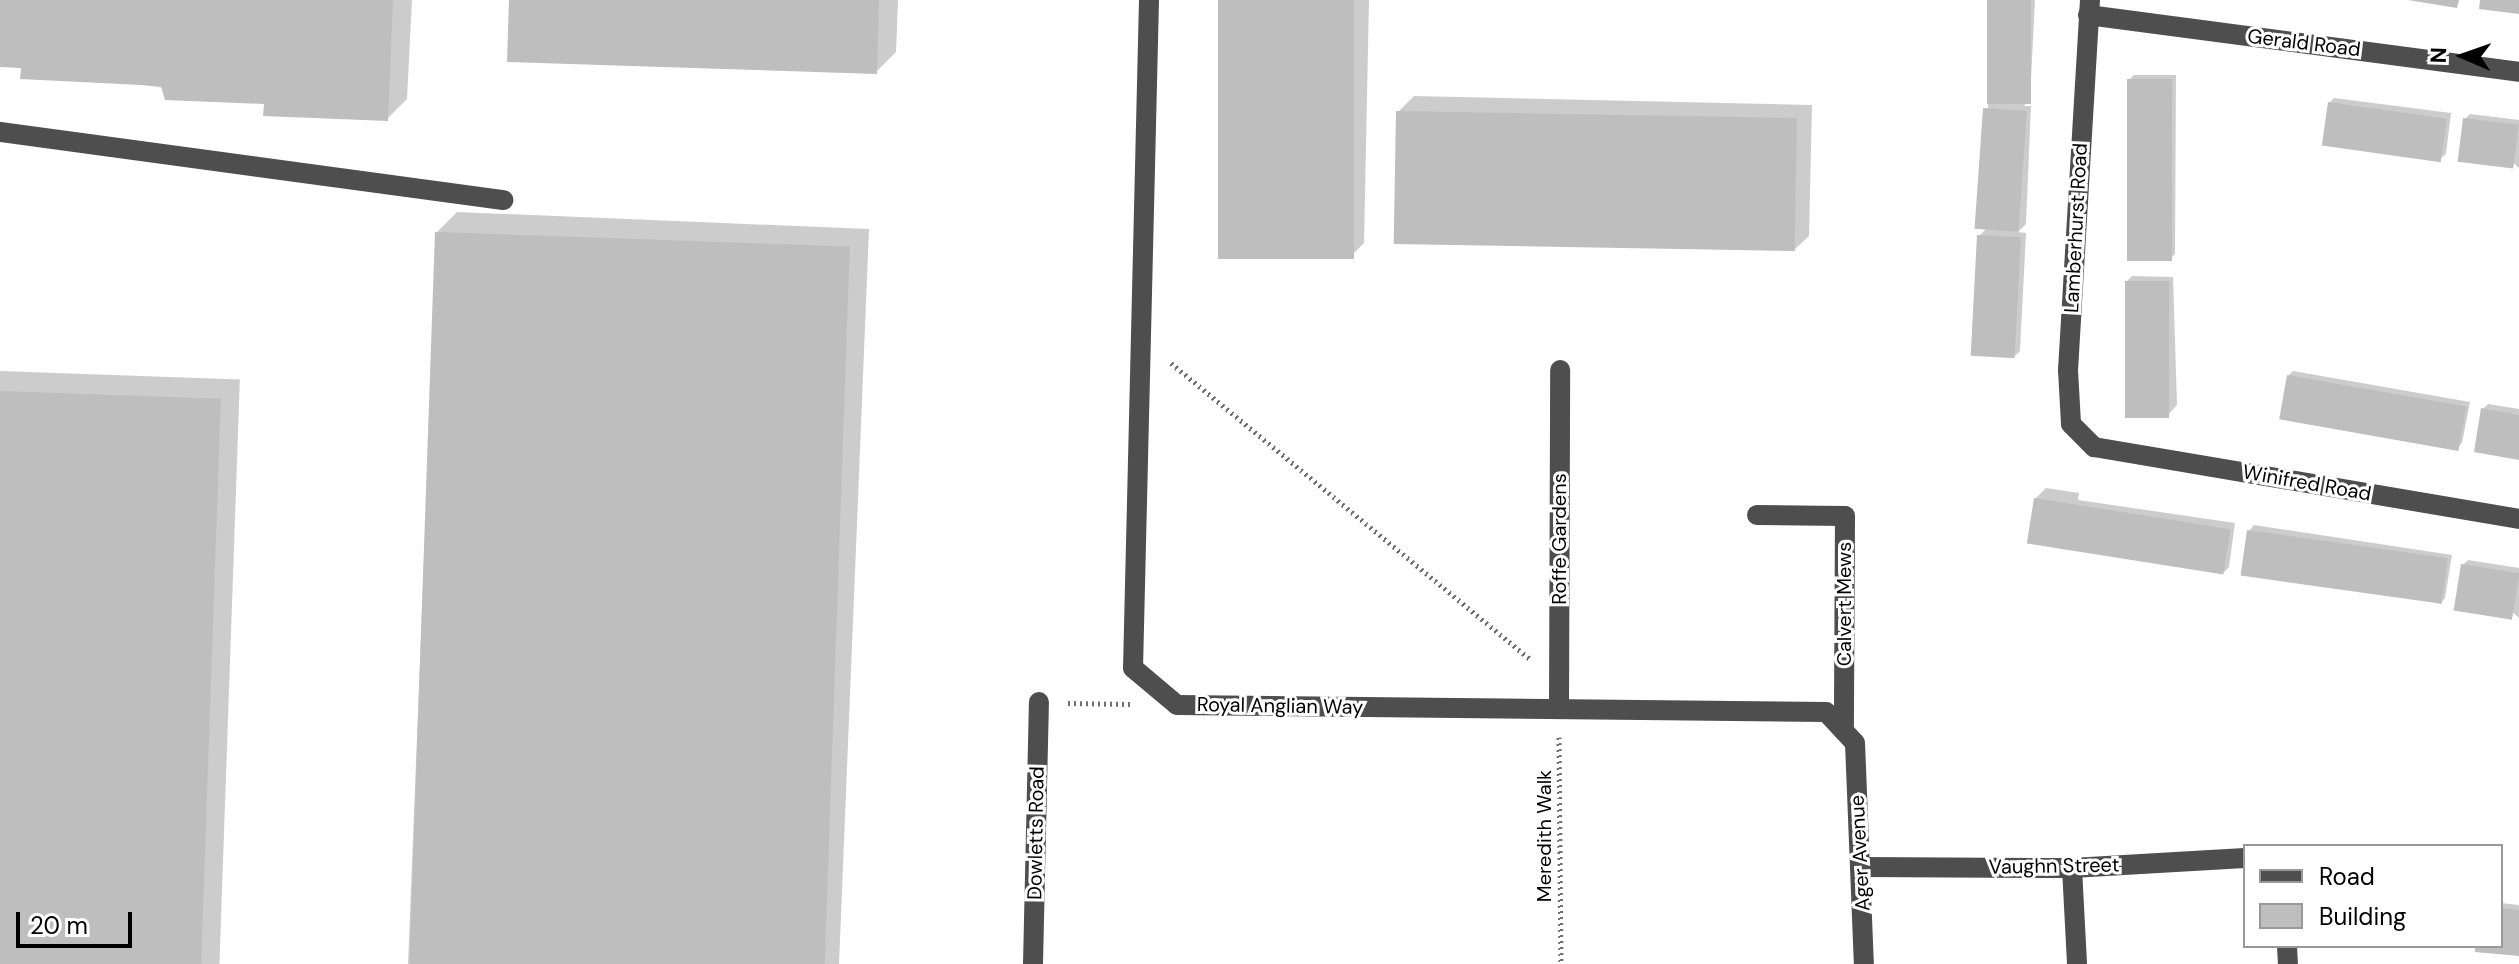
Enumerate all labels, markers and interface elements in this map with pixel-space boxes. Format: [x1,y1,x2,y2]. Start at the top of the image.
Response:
north arrow [2423,16,2503,96]
street label: Gerald Road [2246,24,2362,62]
text: N [2424,47,2453,64]
street label: Lamberhurst Road [2060,142,2092,314]
street label: Winifred Road [2241,460,2373,506]
street label: Roffe Gardens [1547,473,1571,605]
street label: Calvert Mews [1832,542,1856,666]
street label: Royal Anglian Way [1197,693,1363,719]
street label: Dowletts Road [1023,766,1049,900]
street label: Meredith Walk [1532,770,1556,902]
street label: Ager Avenue [1845,794,1875,912]
legend [2243,844,2503,948]
street label: Vaughn Street [1988,853,2120,879]
text: Road [2319,861,2375,892]
scale bar [20,896,136,946]
text: Building [2319,901,2406,932]
text: 20 m [30,910,88,941]

